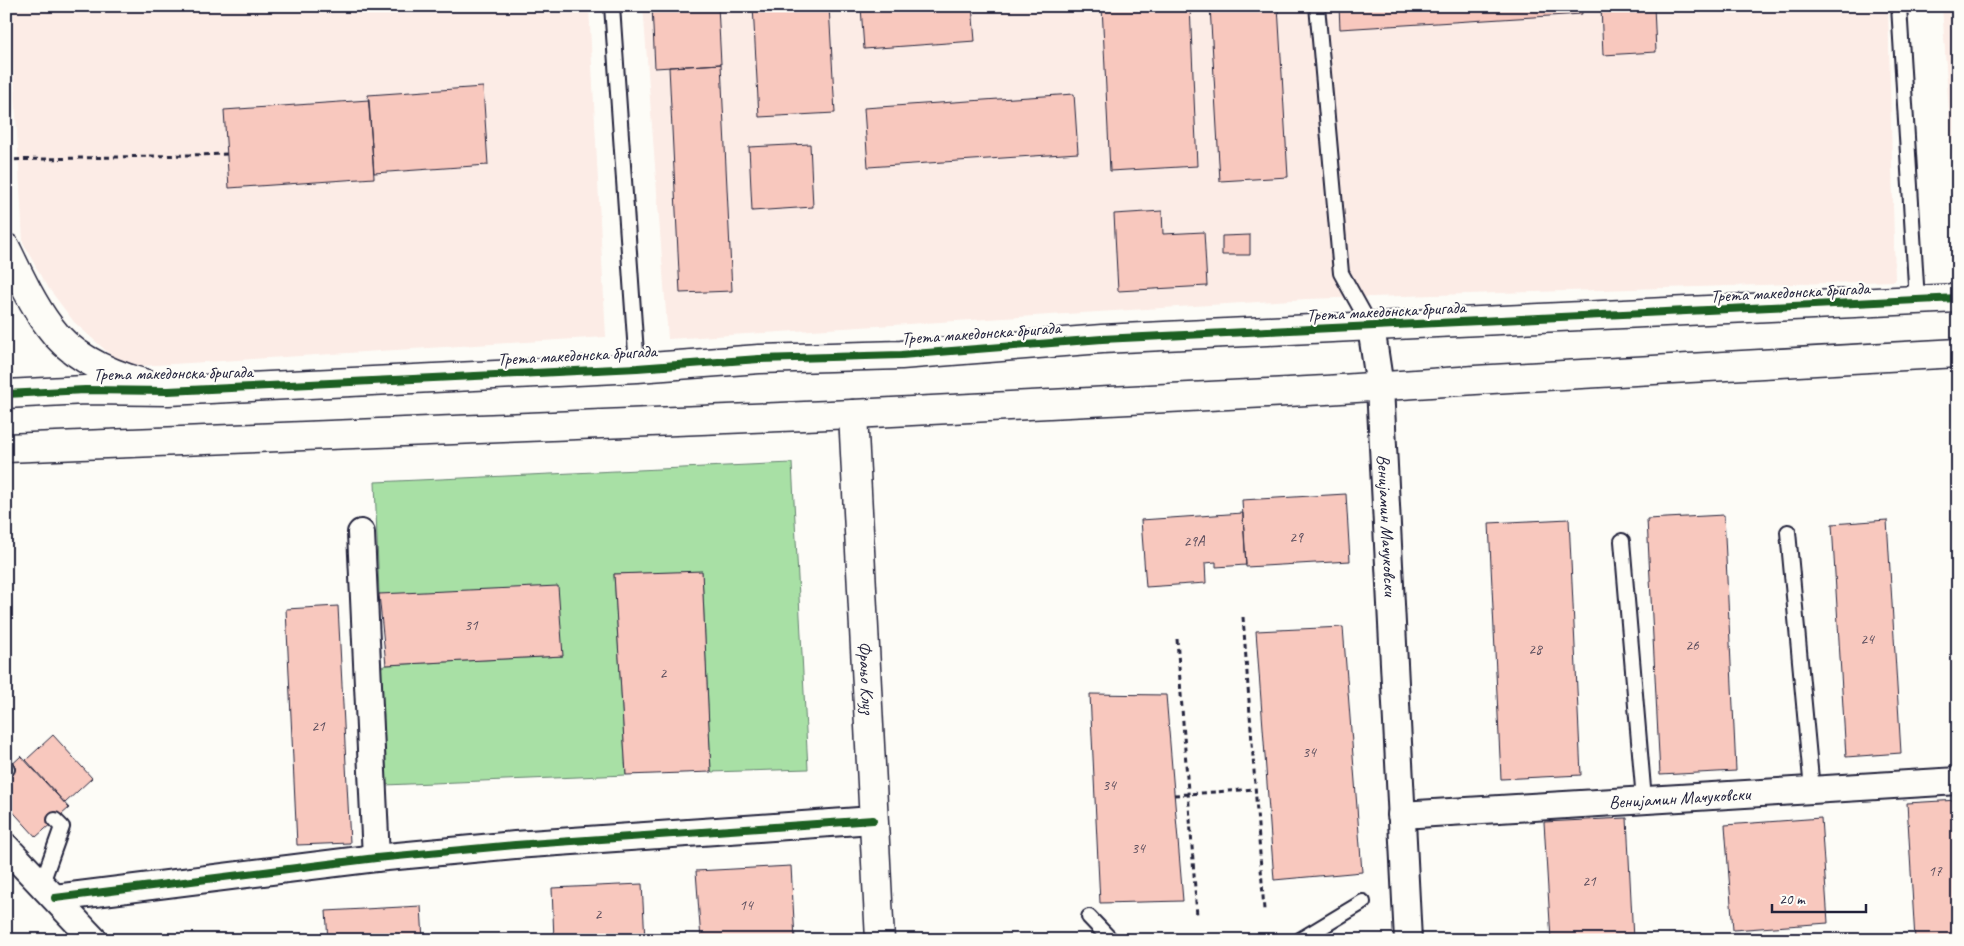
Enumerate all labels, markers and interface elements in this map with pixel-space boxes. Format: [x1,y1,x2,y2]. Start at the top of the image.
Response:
street label: Трета македонска бригада [1710,277,1872,307]
street label: Трета македонска бригада [1306,296,1468,326]
street label: Трета македонска бригада [901,316,1063,350]
street label: Трета македонска бригада [497,340,659,370]
street label: Трета македонска бригада [93,361,255,385]
street label: Венијамин Мачуковски [1372,454,1402,598]
house number: 29 [1289,528,1304,547]
house number: 29А [1183,532,1206,551]
house number: 31 [464,616,479,635]
house number: 24 [1860,630,1875,649]
house number: 26 [1685,636,1700,655]
house number: 28 [1528,640,1543,659]
street label: Фрањо Клуз [854,641,879,716]
house number: 2 [660,664,668,683]
house number: 21 [311,717,326,736]
house number: 34 [1302,743,1317,762]
house number: 34 [1102,776,1117,795]
street label: Венијамин Мачуковски [1608,783,1752,813]
house number: 34 [1131,839,1146,858]
house number: 17 [1928,862,1943,881]
house number: 21 [1582,872,1597,891]
scale bar [1772,881,1865,913]
text: 20 m [1779,890,1806,909]
house number: 14 [739,896,754,915]
house number: 2 [595,905,603,924]

